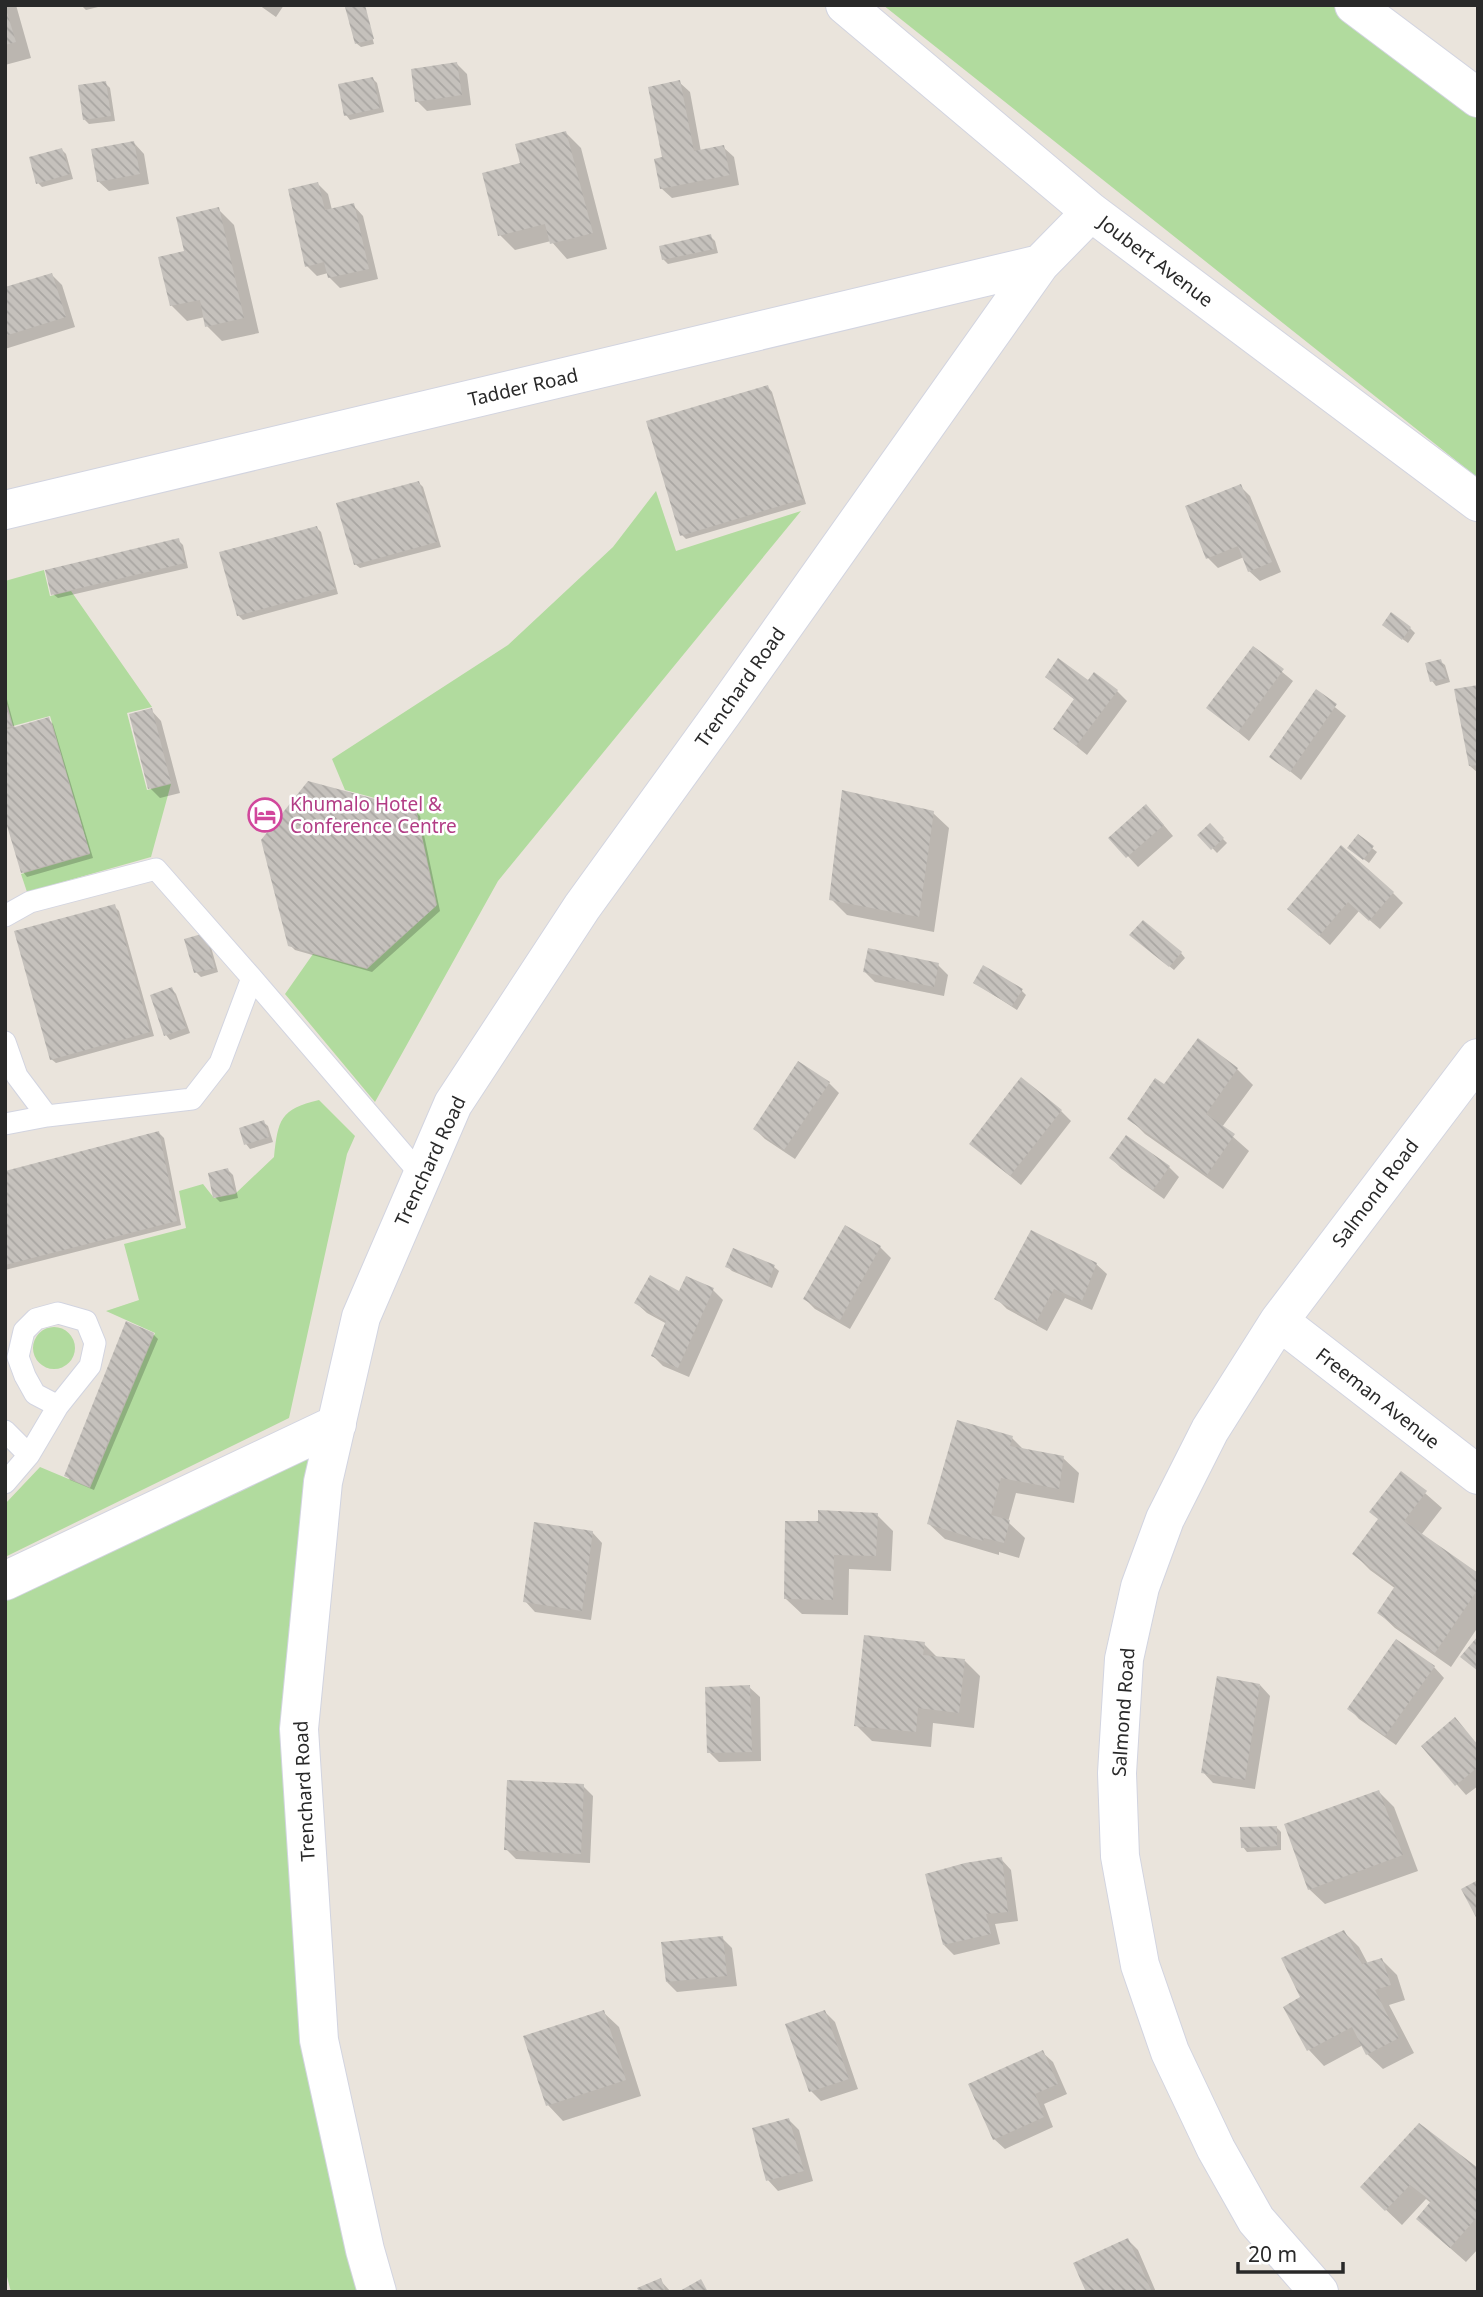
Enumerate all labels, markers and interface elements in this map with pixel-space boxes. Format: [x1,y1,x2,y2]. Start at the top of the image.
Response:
street label: Joubert Avenue [1092,208,1219,313]
street label: Tadder Road [465,362,581,412]
street label: Trenchard Road [689,622,791,752]
place label: Khumalo Hotel & Conference Centre [290,791,457,839]
hotel icon: Khumalo Hotel & Conference Centre [246,796,284,834]
street label: Trenchard Road [388,1092,472,1230]
street label: Salmond Road [1326,1134,1424,1252]
street label: Freeman Avenue [1311,1341,1445,1455]
street label: Salmond Road [1106,1647,1140,1777]
street label: Trenchard Road [287,1720,321,1862]
scale bar [1238,2230,1343,2274]
text: 20 m [1248,2240,1297,2268]

